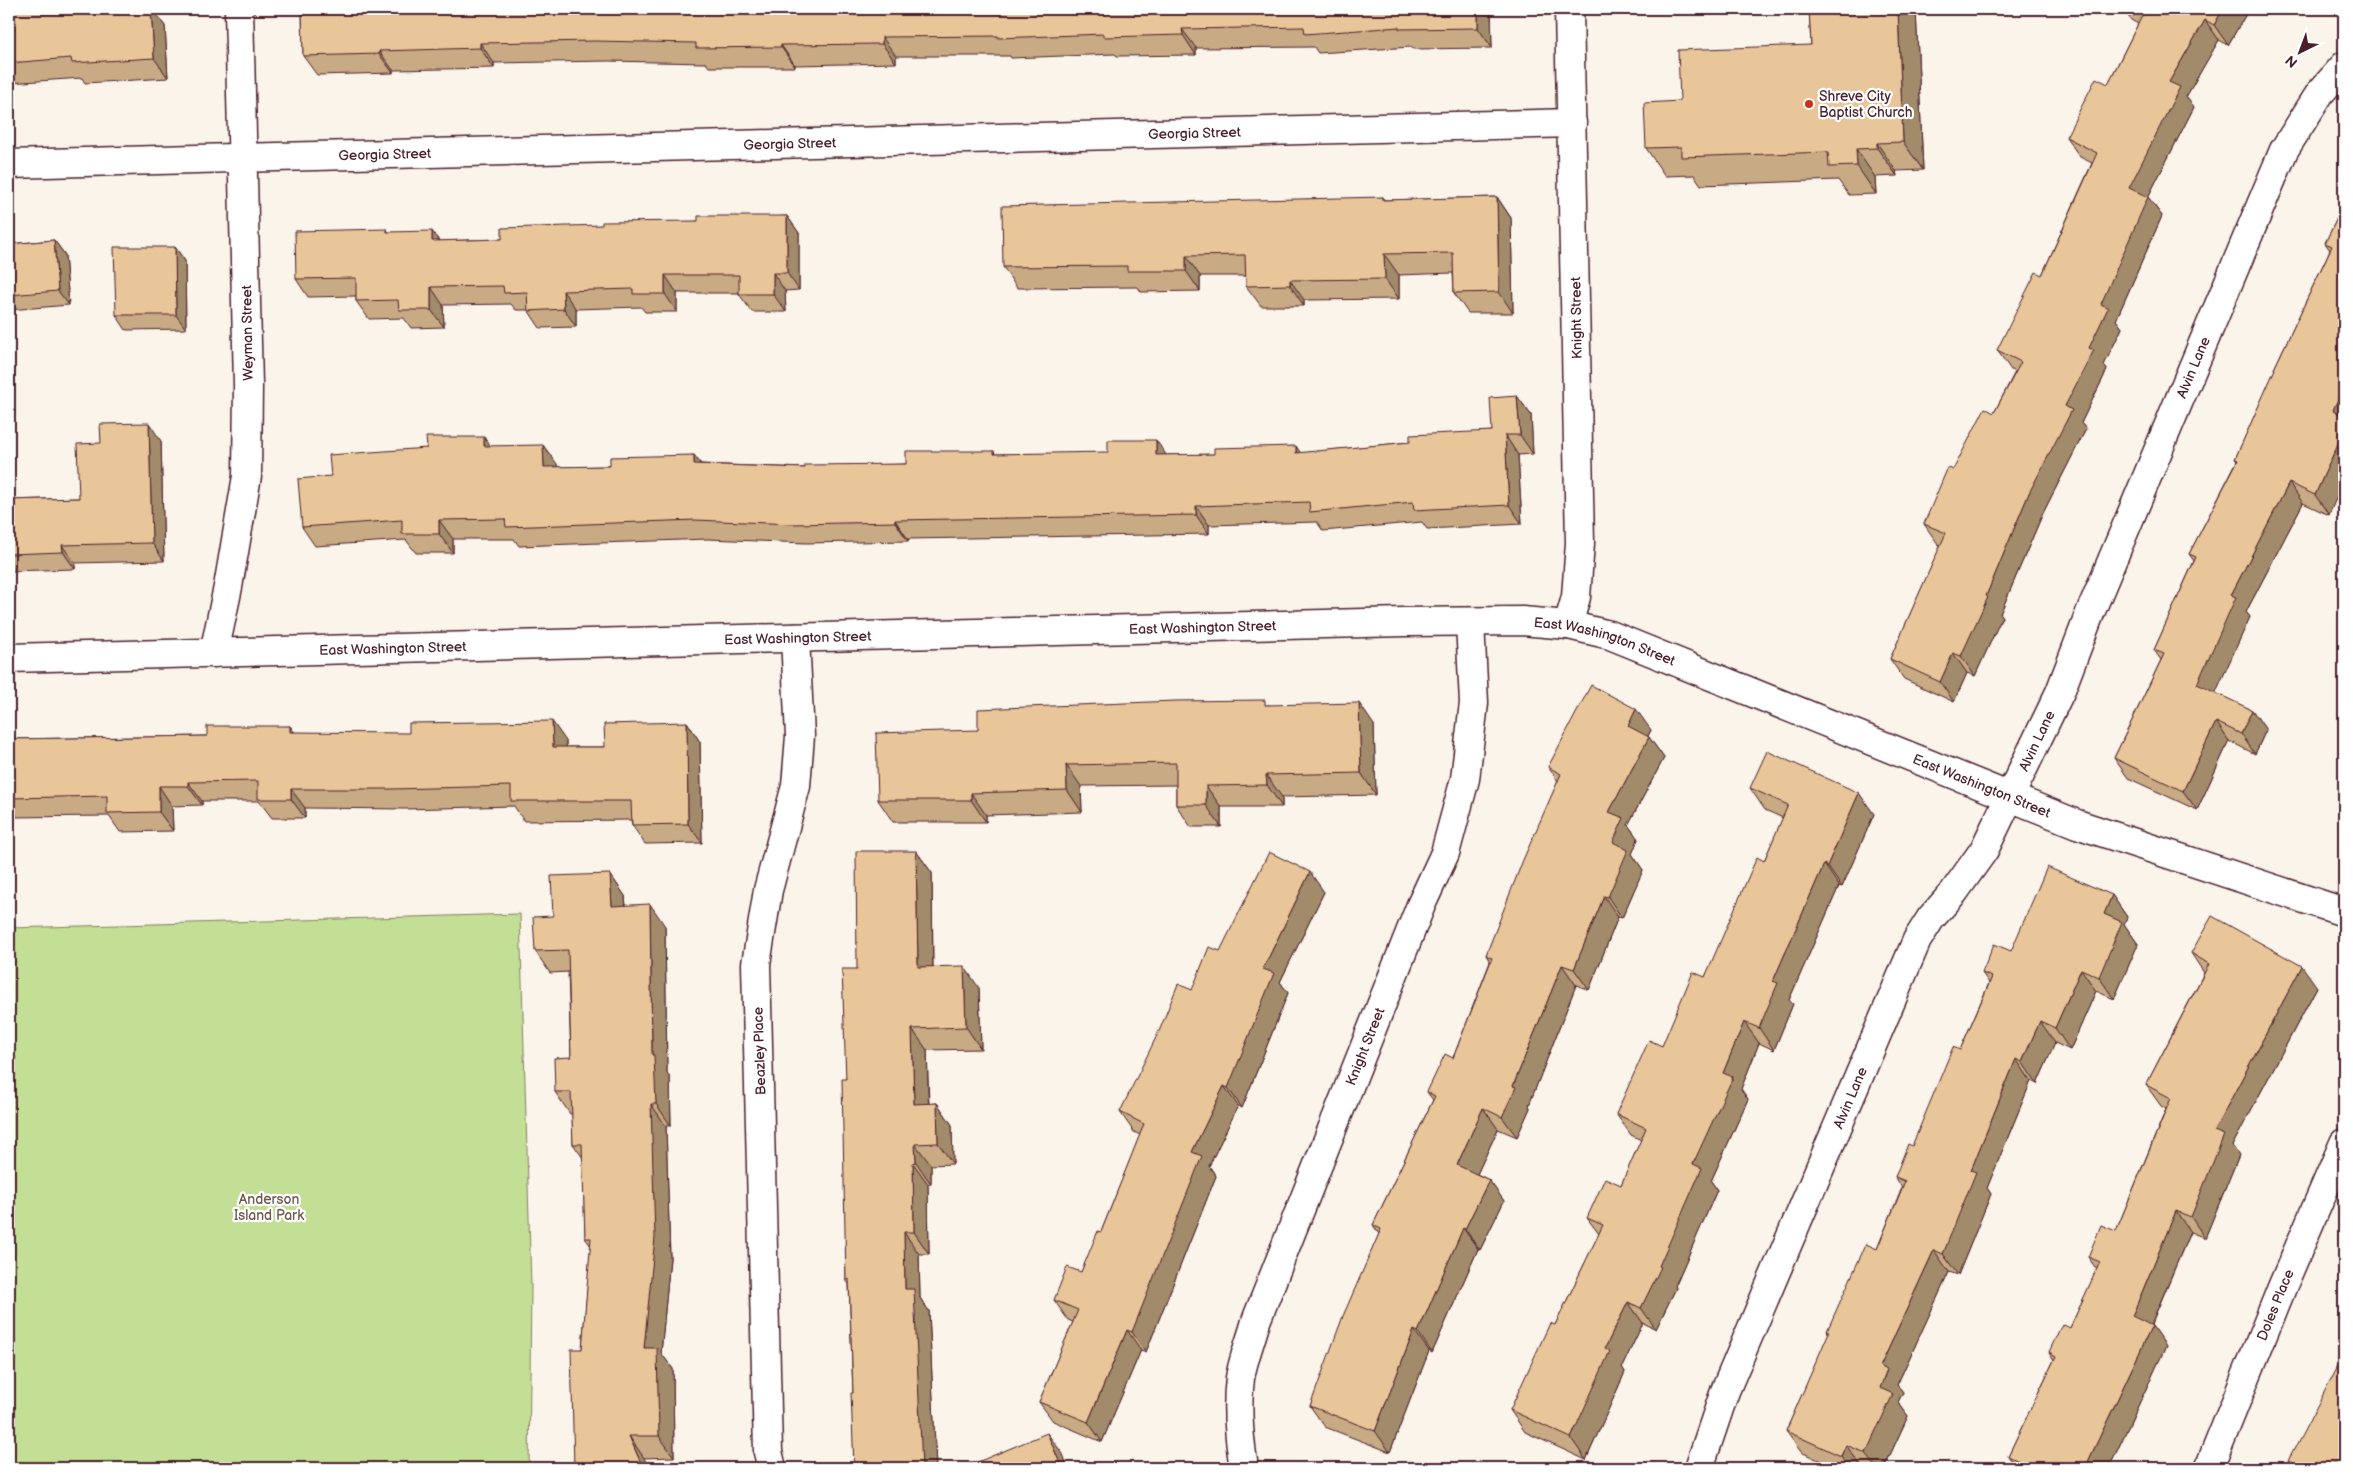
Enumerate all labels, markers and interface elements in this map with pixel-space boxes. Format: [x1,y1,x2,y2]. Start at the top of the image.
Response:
north arrow [2276,28,2326,78]
text: N [2282,51,2301,71]
place label: Shreve City Baptist Church [1819,88,1913,121]
marker: Shreve City Baptist Church [1803,98,1815,110]
street label: Georgia Street [1148,124,1242,143]
street label: Georgia Street [743,134,837,154]
street label: Georgia Street [338,145,432,164]
street label: Knight Street [1567,276,1586,359]
street label: Weyman Street [238,284,257,381]
street label: Alvin Lane [2173,334,2214,401]
street label: East Washington Street [1533,614,1678,670]
street label: East Washington Street [1129,617,1277,638]
street label: East Washington Street [724,628,872,649]
street label: East Washington Street [319,638,467,659]
street label: Alvin Lane [2015,708,2059,774]
street label: East Washington Street [1910,750,2054,822]
street label: Knight Street [1342,1005,1389,1088]
street label: Beazley Place [749,1007,770,1095]
street label: Alvin Lane [1830,1065,1871,1131]
park label: Anderson Island Park [234,1191,304,1224]
street label: Doles Place [2253,1267,2298,1343]

